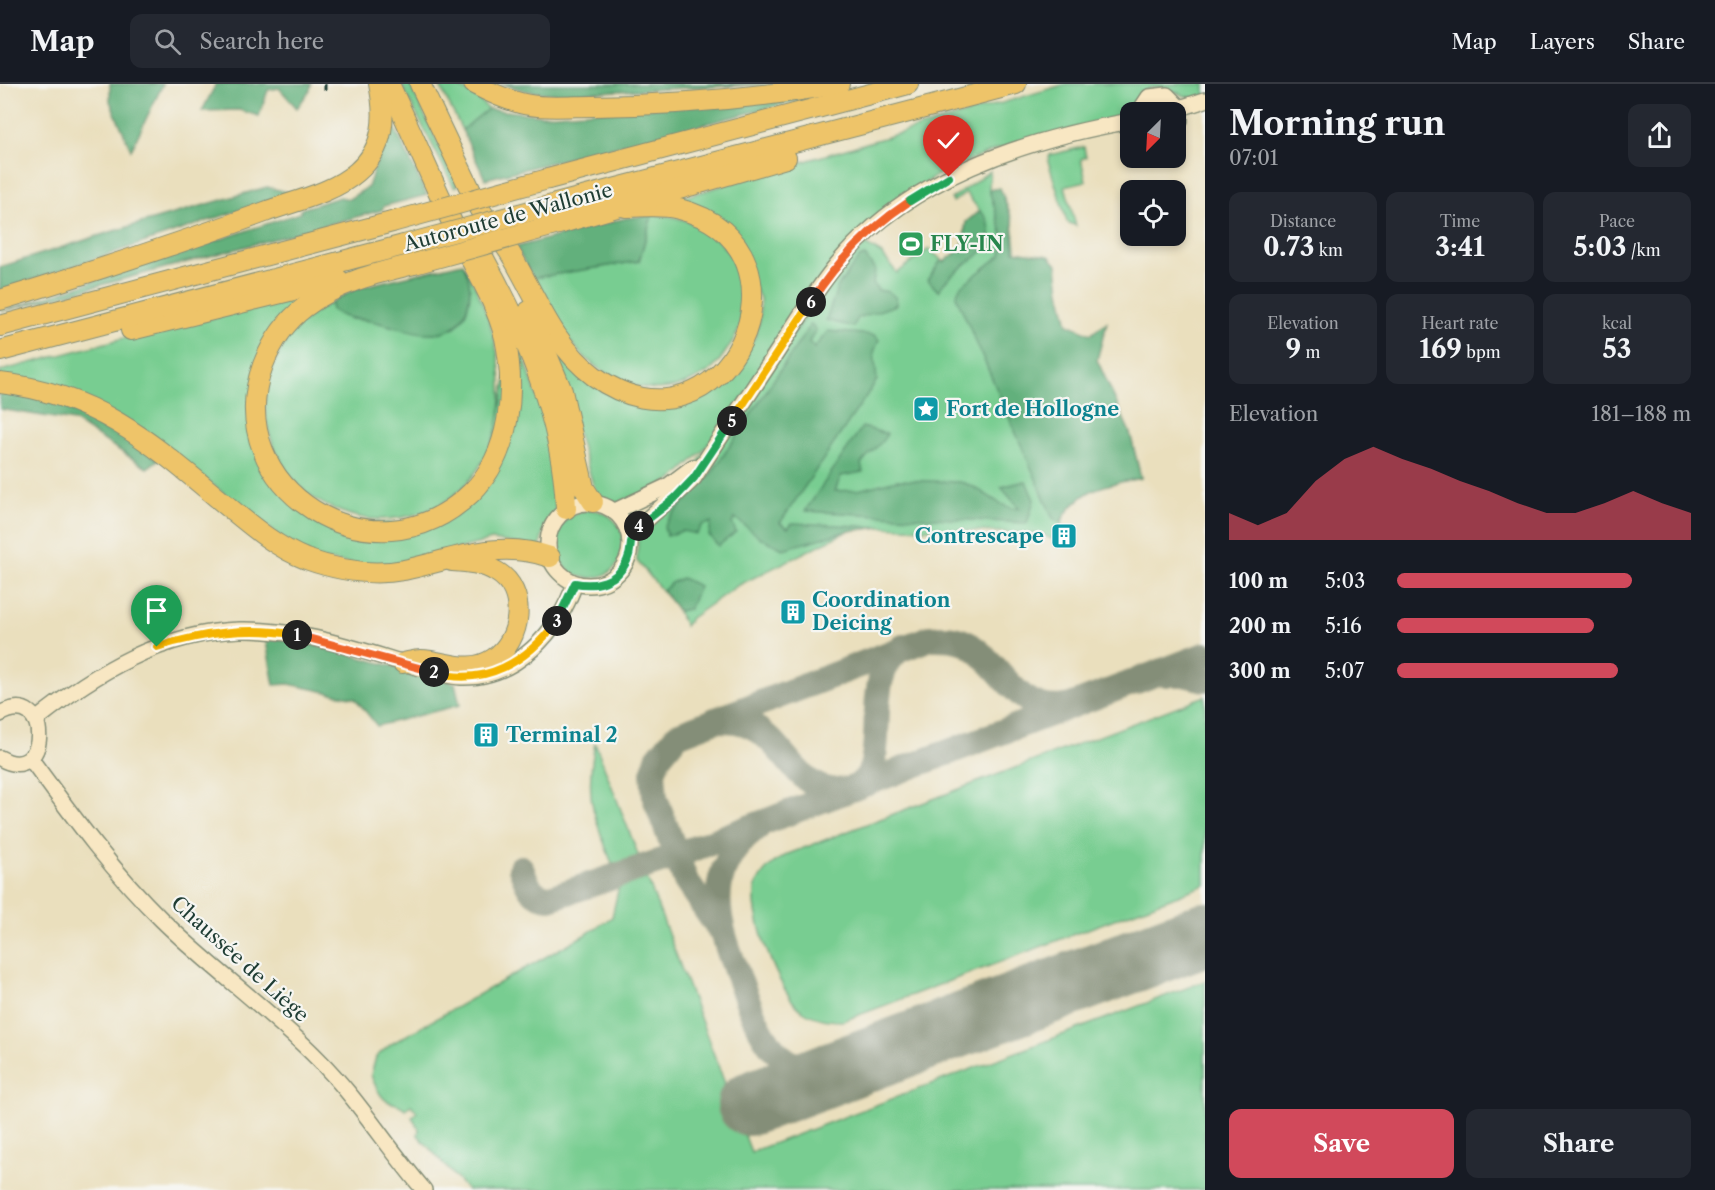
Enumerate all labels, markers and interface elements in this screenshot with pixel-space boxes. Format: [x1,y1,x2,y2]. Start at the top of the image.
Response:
search box [130,14,550,68]
text: Map [30,24,94,58]
icon: search [151,25,184,58]
text: Search here [199,28,324,55]
text: Map [1452,29,1497,54]
text: Layers [1530,29,1595,54]
text: Share [1628,29,1685,54]
north arrow [1120,102,1186,168]
map controls [1120,102,1186,246]
text: Morning run [1229,103,1445,144]
button: share [1628,104,1691,167]
pin [923,115,974,177]
icon: check [932,124,965,157]
text: 07:01 [1229,146,1278,170]
street label: Autoroute de Wallonie [400,178,615,257]
button: locate [1120,180,1186,246]
text: Distance [1270,211,1336,231]
text: Time [1440,211,1480,231]
text: Pace [1599,211,1635,231]
sports icon: FLY-IN [896,229,926,259]
text: 0.73 [1263,231,1314,263]
text: 3:41 [1435,231,1485,263]
text: 5:03 [1573,231,1627,263]
place label: FLY-IN [930,232,1004,256]
text: km [1314,240,1343,260]
text: /km [1627,240,1661,260]
pin: 6 [796,287,826,317]
text: 6 [806,292,816,312]
text: Elevation [1267,313,1339,333]
text: Heart rate [1421,313,1499,333]
text: kcal [1602,313,1632,333]
text: 9 [1286,333,1301,365]
text: 169 [1419,333,1462,365]
text: 53 [1602,333,1632,365]
text: m [1301,342,1320,362]
text: bpm [1462,342,1501,362]
place icon: Fort de Hollogne [911,394,941,424]
place label: Fort de Hollogne [946,397,1119,421]
text: Elevation [1229,402,1318,426]
text: 181–188 m [1592,402,1691,426]
pin: 5 [717,406,747,436]
text: 5 [728,411,736,431]
pin: 4 [624,511,654,541]
text: 4 [634,516,644,536]
building icon: Contrescape [1049,521,1079,551]
place label: Contrescape [915,524,1044,548]
text: 100 m [1229,569,1288,593]
text: 5:03 [1325,569,1365,593]
pin [131,585,182,647]
place label: Coordination Deicing [812,588,951,635]
icon: arrive [140,594,173,627]
building icon: Coordination Deicing [778,597,808,627]
pin: 3 [542,606,572,636]
text: 3 [552,611,562,631]
text: 200 m [1229,614,1291,638]
text: 5:16 [1325,614,1362,638]
pin: 1 [282,620,312,650]
text: 1 [293,625,301,645]
pin: 2 [419,657,449,687]
text: 300 m [1229,659,1291,683]
text: 5:07 [1325,659,1364,683]
text: 2 [429,662,439,682]
building icon: Terminal 2 [471,720,501,750]
place label: Terminal 2 [506,723,618,747]
street label: Chaussée de Liège [166,891,314,1027]
button: Save [1229,1109,1454,1178]
button: Share [1466,1109,1691,1178]

